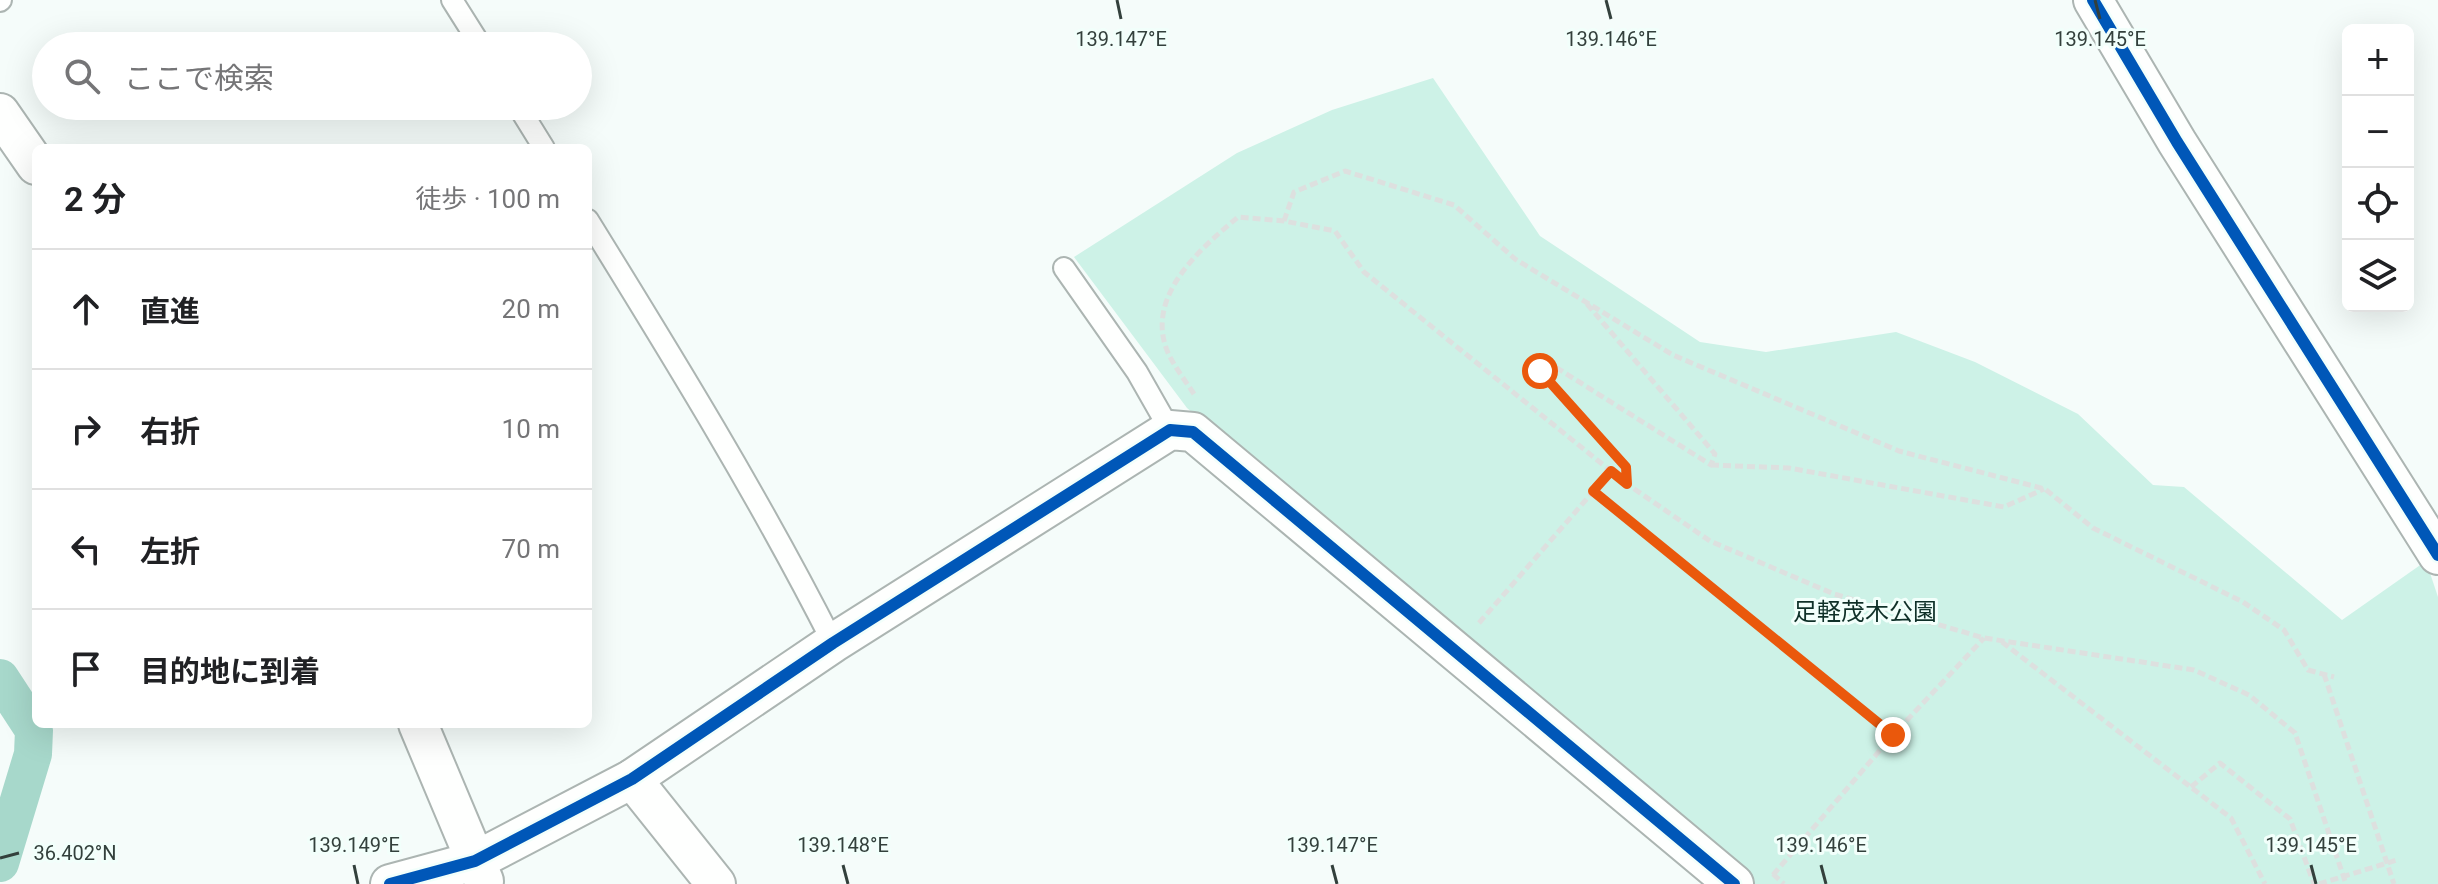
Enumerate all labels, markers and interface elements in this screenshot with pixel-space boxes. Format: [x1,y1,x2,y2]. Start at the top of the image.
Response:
map controls [2342,24,2414,312]
button: + [2342,24,2414,96]
text: 139.147°E [1075,27,1167,51]
text: 139.146°E [1565,27,1657,51]
text: 139.145°E [2054,27,2146,51]
search box [32,32,592,120]
icon: search [60,54,104,98]
text: ここで検索 [124,61,274,96]
button: − [2342,96,2414,168]
button: locate [2342,168,2414,240]
text: 2 分 [64,179,126,219]
text: 徒歩 · 100 m [415,184,560,214]
button: layers [2342,240,2414,312]
icon: ahead [64,287,108,331]
text: 直進 [140,294,200,329]
text: 20 m [502,294,560,324]
route start [1522,353,1558,389]
icon: right [64,407,108,451]
text: 右折 [140,414,200,449]
text: 10 m [502,414,560,444]
icon: left [64,527,108,571]
text: 左折 [140,534,200,569]
text: 70 m [502,534,560,564]
park label: 足軽茂木公園 [1793,598,1937,626]
icon: arrive [64,647,108,691]
text: 目的地に到着 [140,654,320,689]
route end [1875,717,1911,753]
text: 139.149°E [308,833,400,857]
text: 139.148°E [797,833,889,857]
text: 139.147°E [1286,833,1378,857]
text: 139.146°E [1775,833,1867,857]
text: 139.145°E [2265,833,2357,857]
text: 36.402°N [33,841,117,865]

